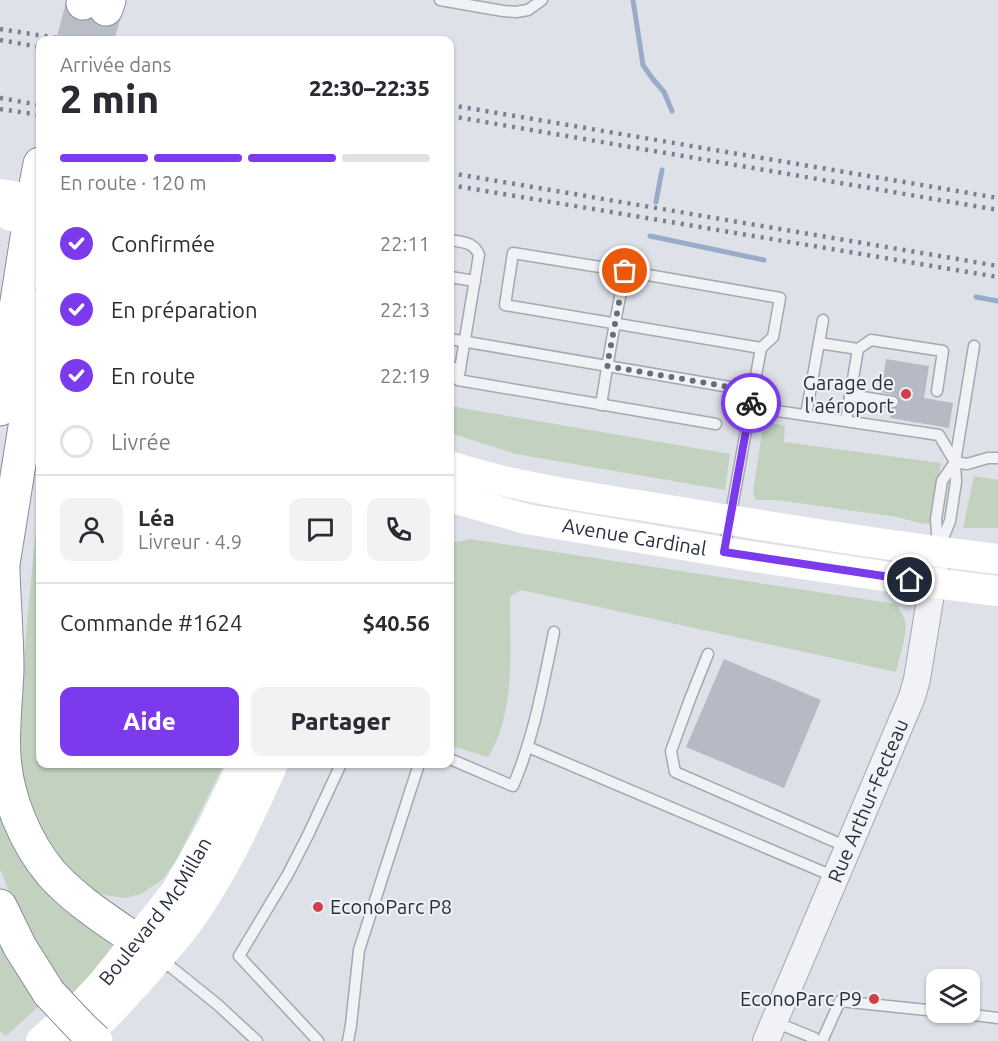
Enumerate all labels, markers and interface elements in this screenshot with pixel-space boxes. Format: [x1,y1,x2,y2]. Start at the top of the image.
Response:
text: Arrivée dans [60,53,171,76]
text: 22:30–22:35 [309,75,430,100]
text: 2 min [60,77,159,120]
text: En route · 120 m [60,171,207,194]
icon: check [60,227,93,260]
text: Confirmée [111,231,215,256]
text: 22:11 [380,232,430,255]
pin [599,245,650,296]
icon: bag [608,254,641,287]
icon: check [60,293,93,326]
text: En préparation [111,297,258,322]
text: 22:13 [380,298,430,321]
icon: check [60,359,93,392]
text: En route [111,363,195,388]
text: 22:19 [380,364,430,387]
place label: Garage de l'aéroport [803,371,894,417]
courier [721,373,781,433]
icon: bike [735,387,768,420]
marker: Garage de l'aéroport [899,387,913,401]
text: Livrée [111,429,171,454]
button: person [60,498,123,561]
button: chat [289,498,352,561]
button: phone [367,498,430,561]
text: Léa [138,505,175,530]
street label: Avenue Cardinal [561,513,708,560]
text: Livreur · 4.9 [138,530,242,553]
pin [884,554,935,605]
icon: home [893,563,926,596]
text: Commande #1624 [60,610,242,635]
text: $40.56 [363,610,430,635]
button: Aide [60,687,239,756]
button: Partager [251,687,430,756]
street label: Rue Arthur-Fecteau [823,715,912,886]
street label: Boulevard McMillan [94,833,216,989]
place label: EconoParc P8 [330,895,452,918]
marker: EconoParc P8 [311,900,325,914]
map controls [926,969,980,1023]
button: layers [926,969,980,1023]
place label: EconoParc P9 [740,987,862,1010]
marker: EconoParc P9 [867,992,881,1006]

